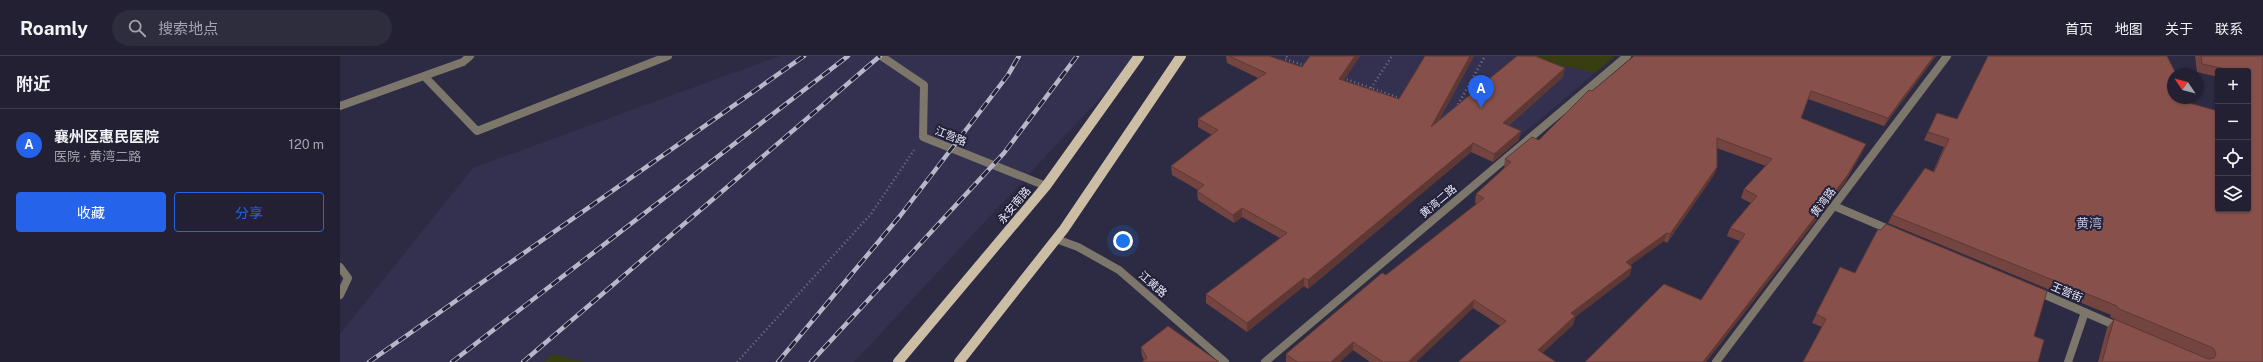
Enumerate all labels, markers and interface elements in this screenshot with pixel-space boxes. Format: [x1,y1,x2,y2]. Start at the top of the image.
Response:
search box [112,10,392,46]
text: Roamly [20,17,88,39]
icon: search [126,17,148,39]
text: 搜索地点 [158,20,218,37]
text: 首页 [2065,21,2093,37]
text: 地图 [2115,21,2143,37]
text: 关于 [2165,21,2193,37]
text: 联系 [2215,21,2243,37]
north arrow [2167,68,2203,104]
map controls [2215,68,2251,212]
button: + [2215,68,2251,104]
text: 附近 [16,74,50,94]
pin: A [1468,75,1494,108]
button: − [2215,104,2251,140]
street label: 江营路 [933,124,969,148]
text: 襄州区惠民医院 [54,128,159,145]
text: A [24,137,34,152]
text: 120 m [289,137,324,152]
button: locate [2215,140,2251,176]
text: 医院 · 黄湾二路 [54,149,141,164]
button: layers [2215,176,2251,212]
street label: 黄湾二路 [1417,182,1459,220]
street label: 永安南路 [995,184,1033,226]
street label: 黄湾路 [1808,185,1838,219]
button: 收藏 [16,192,166,232]
button: 分享 [174,192,324,232]
district label: 黄湾 [2076,216,2102,231]
your location [1113,231,1133,251]
street label: 江黄路 [1137,269,1169,299]
street label: 王营街 [2049,280,2085,304]

